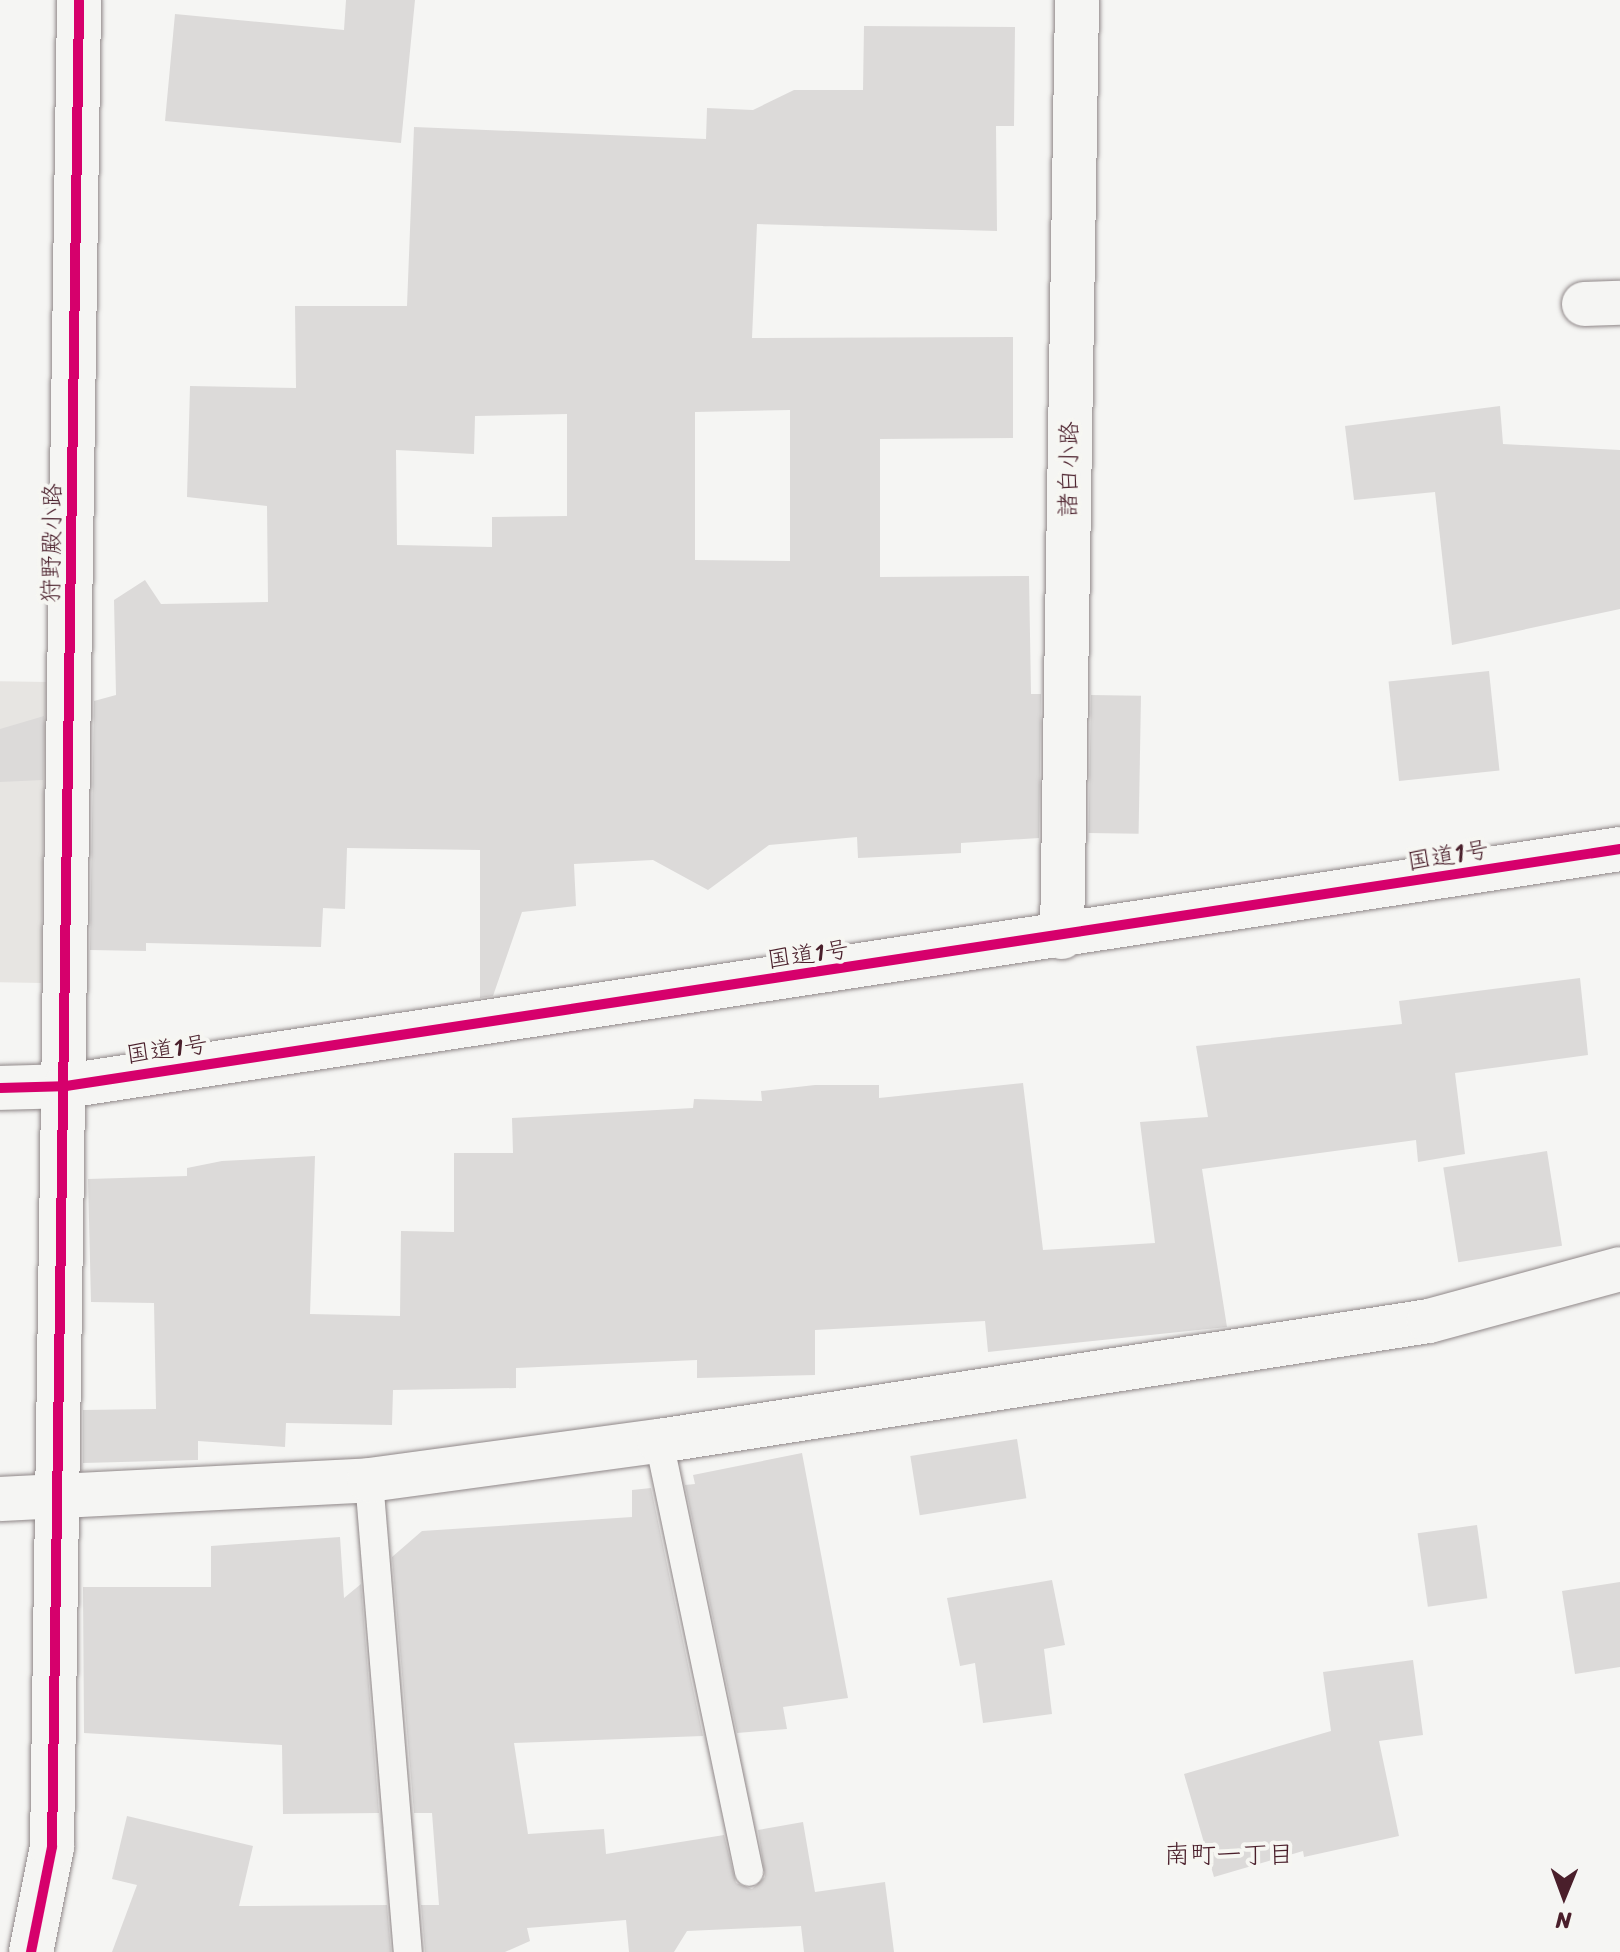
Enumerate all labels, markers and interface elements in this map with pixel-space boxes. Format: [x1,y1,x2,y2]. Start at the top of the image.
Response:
street label: 諸白小路 [1054,421,1084,517]
street label: 狩野殿小路 [37,483,67,603]
street label: 国道1号 [1405,835,1491,877]
street label: 国道1号 [765,935,851,975]
street label: 国道1号 [124,1030,210,1070]
district label: 南町一丁目 [1164,1839,1294,1871]
north arrow [1524,1856,1604,1936]
text: N [1556,1901,1572,1940]

